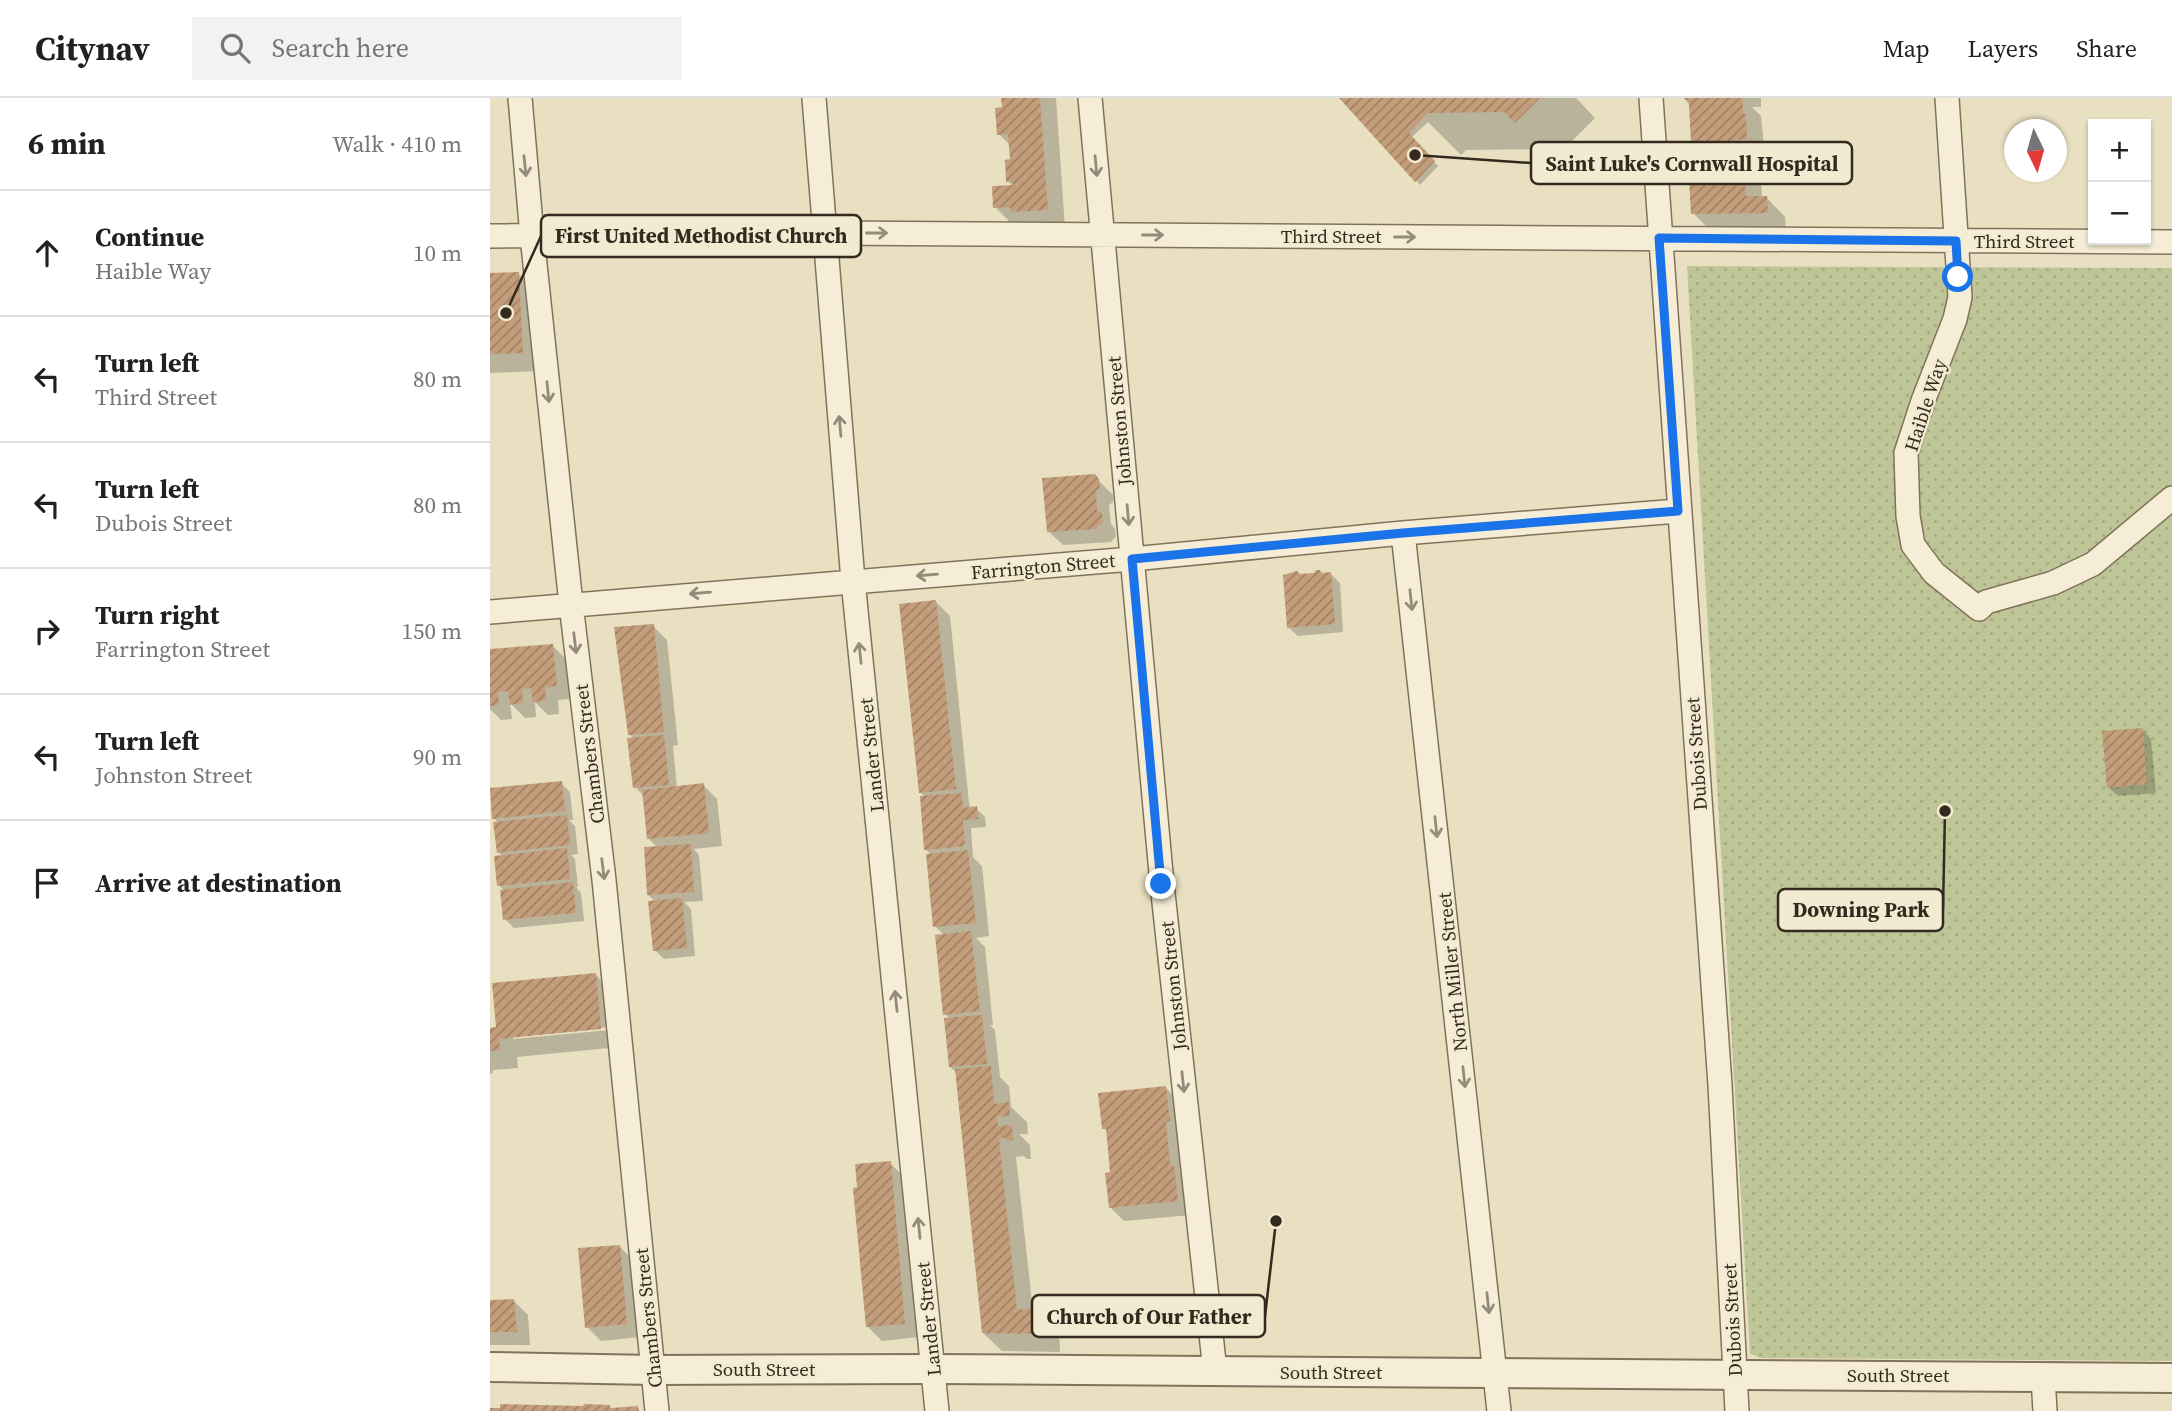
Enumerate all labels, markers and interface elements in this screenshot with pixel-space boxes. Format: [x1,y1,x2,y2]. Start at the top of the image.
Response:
search box [192,17,682,80]
text: Citynav [35,26,150,71]
icon: search [216,29,254,67]
text: Search here [272,30,409,66]
text: Map [1883,32,1930,65]
text: Layers [1968,32,2038,65]
text: Share [2076,32,2137,65]
north arrow [2004,119,2067,182]
map controls [2088,119,2151,245]
button: + [2088,119,2151,182]
text: 6 min [28,123,106,164]
text: Walk · 410 m [332,128,462,160]
callout: Saint Luke's Cornwall Hospital [1531,142,1852,184]
text: Saint Luke's Cornwall Hospital [1545,149,1839,178]
one-way arrow [519,154,532,177]
one-way arrow [1090,154,1103,177]
button: − [2088,182,2151,245]
callout: First United Methodist Church [541,215,861,257]
text: Continue [95,219,204,255]
text: First United Methodist Church [555,221,847,250]
street label: Third Street [1281,223,1382,249]
one-way arrow [865,226,888,240]
one-way arrow [1141,228,1164,242]
street label: Third Street [1974,228,2075,254]
one-way arrow [1393,230,1416,244]
icon: ahead [28,234,66,272]
text: 10 m [413,237,462,269]
text: Haible Way [95,255,211,287]
route start [1942,261,1973,292]
text: Turn left [95,345,199,381]
street label: Johnston Street [1100,354,1138,488]
street label: Haible Way [1898,355,1952,455]
icon: left [28,360,66,398]
text: 80 m [413,363,462,395]
text: Third Street [95,381,217,413]
one-way arrow [542,381,555,403]
one-way arrow [833,416,846,438]
text: Turn left [95,471,199,507]
icon: left [28,486,66,524]
text: 80 m [413,489,462,521]
one-way arrow [1122,503,1135,525]
text: Dubois Street [95,507,232,539]
street label: Farrington Street [970,547,1117,585]
one-way arrow [916,569,939,582]
one-way arrow [689,587,712,600]
one-way arrow [1405,589,1418,611]
text: Turn right [95,597,219,633]
icon: right [28,612,66,650]
text: 150 m [401,615,462,647]
one-way arrow [569,631,582,654]
text: Farrington Street [95,633,270,665]
one-way arrow [853,642,866,665]
street label: Chambers Street [567,682,610,825]
street label: Lander Street [852,696,890,813]
street label: Dubois Street [1679,696,1713,811]
text: Turn left [95,723,199,759]
icon: left [28,738,66,776]
text: 90 m [413,741,462,773]
text: Johnston Street [95,759,252,791]
one-way arrow [1430,815,1443,837]
one-way arrow [596,857,609,880]
icon: arrive [28,864,66,902]
text: Arrive at destination [95,865,342,901]
route end [1145,868,1176,899]
callout: Downing Park [1778,889,1943,931]
street label: North Miller Street [1431,890,1473,1053]
text: Downing Park [1793,895,1930,924]
street label: Johnston Street [1153,919,1193,1053]
one-way arrow [889,990,902,1013]
one-way arrow [1457,1065,1470,1088]
one-way arrow [1177,1070,1190,1093]
one-way arrow [912,1217,925,1239]
street label: Chambers Street [628,1246,668,1389]
street label: Lander Street [909,1260,947,1377]
street label: Dubois Street [1716,1262,1748,1377]
one-way arrow [1482,1291,1495,1314]
callout: Church of Our Father [1032,1295,1265,1337]
text: Church of Our Father [1047,1302,1252,1331]
street label: South Street [713,1356,816,1382]
street label: South Street [1280,1359,1383,1385]
street label: South Street [1847,1362,1950,1388]

